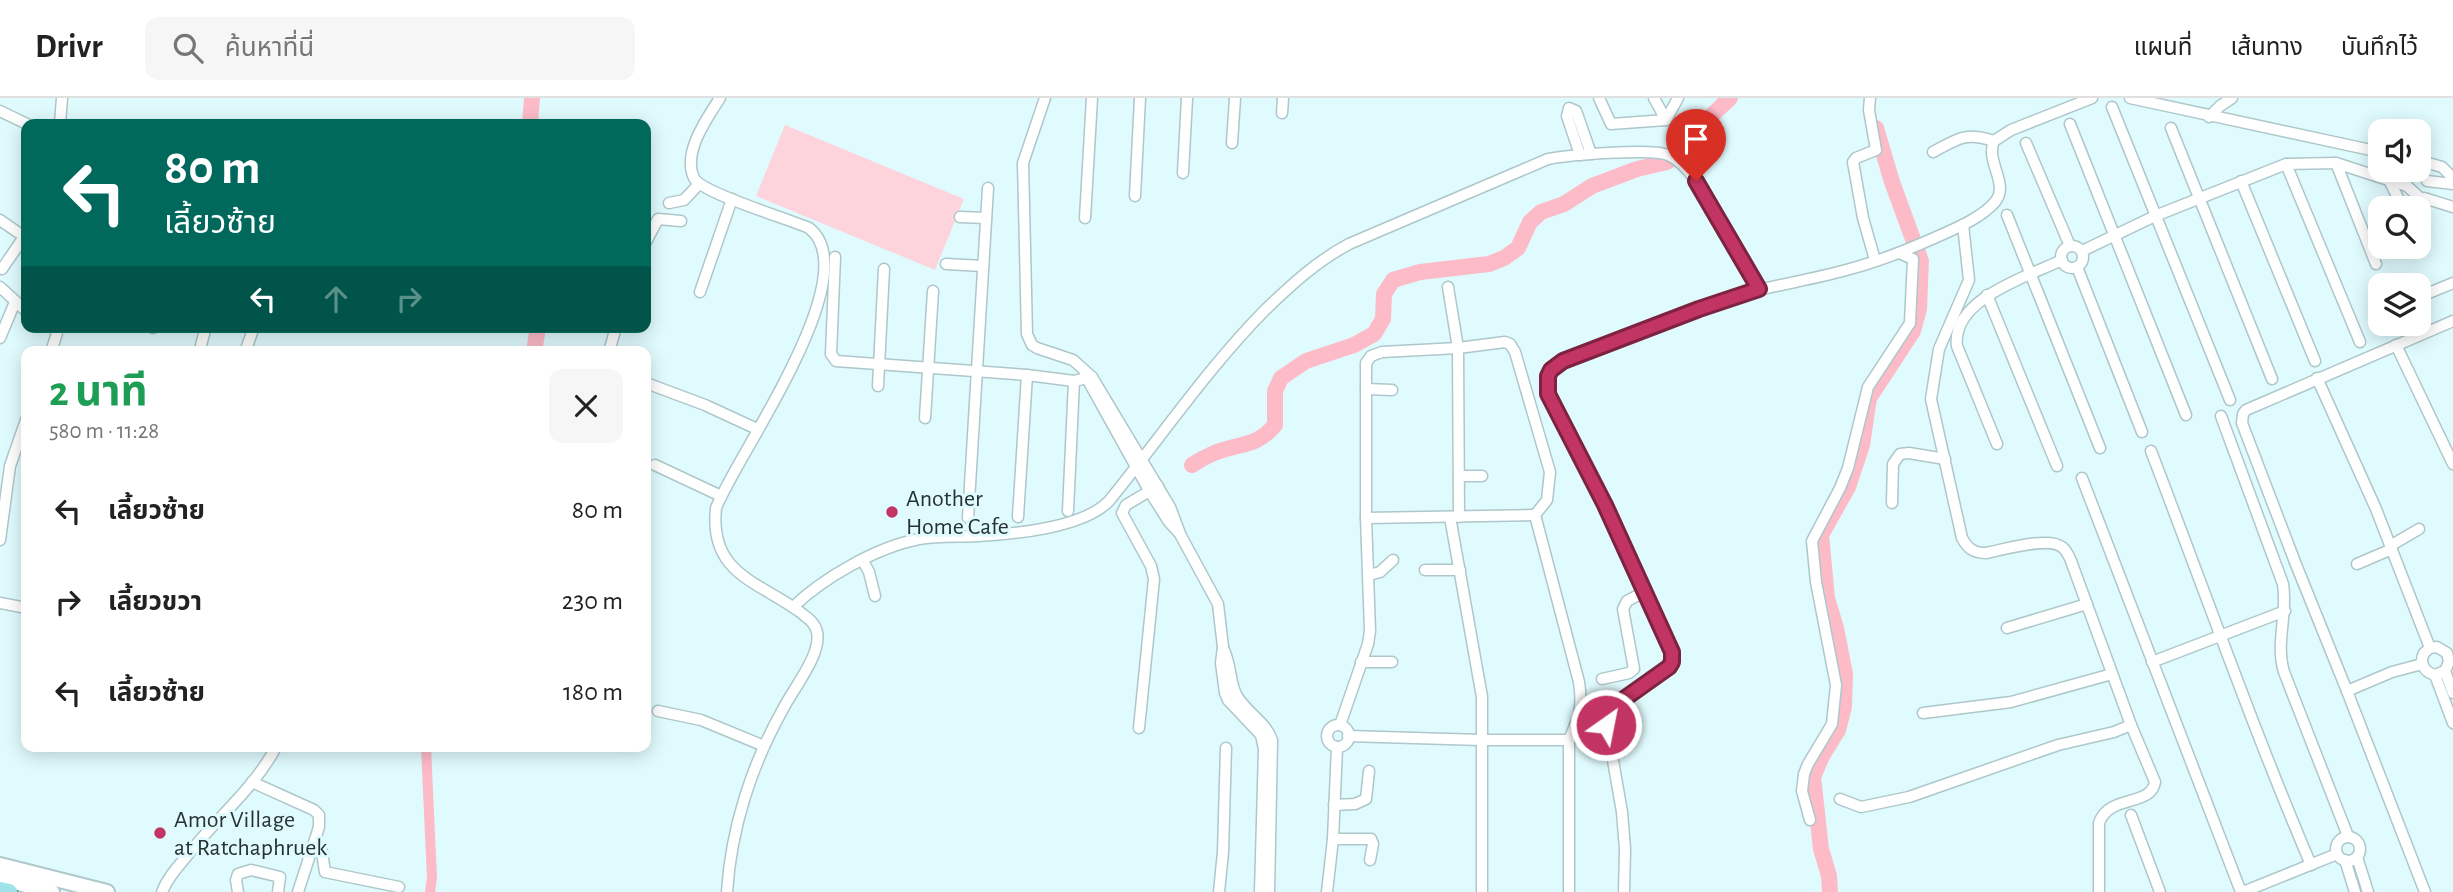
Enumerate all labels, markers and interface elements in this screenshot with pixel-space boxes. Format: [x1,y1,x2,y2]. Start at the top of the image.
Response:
search box [145,17,635,80]
icon: search [169,29,207,67]
text: Drivr [35,31,103,64]
text: ค้นหาที่นี่ [225,35,314,61]
text: แผนที่ [2134,36,2192,60]
text: เส้นทาง [2230,36,2303,60]
text: บันทึกไว้ [2341,36,2418,60]
pin [1666,109,1726,181]
map controls [2368,119,2431,336]
button: sound [2368,119,2431,182]
icon: arrive [1677,120,1715,158]
text: 80 m [164,144,261,193]
icon: left [49,147,140,238]
button: search [2368,196,2431,259]
text: เลี้ยวซ้าย [164,207,276,239]
button: layers [2368,273,2431,336]
icon: left [244,280,282,318]
icon: ahead [317,280,355,318]
icon: right [390,280,428,318]
button: close [549,369,623,443]
text: 2 นาที [49,371,148,413]
text: 580 m · 11:28 [49,420,159,443]
place label: Another Home Cafe [906,487,1009,539]
icon: left [49,492,87,530]
text: 80 m [572,497,623,523]
text: เลี้ยวซ้าย [108,498,205,524]
marker: Another Home Cafe [884,504,900,520]
icon: right [49,583,87,621]
text: 230 m [562,588,623,614]
text: เลี้ยวขวา [108,589,202,615]
icon: left [49,674,87,712]
text: 180 m [563,679,623,705]
text: เลี้ยวซ้าย [108,680,205,706]
position arrow [1569,688,1643,762]
place label: Amor Village at Ratchaphruek [174,808,327,860]
marker: Amor Village at Ratchaphruek [152,825,168,841]

